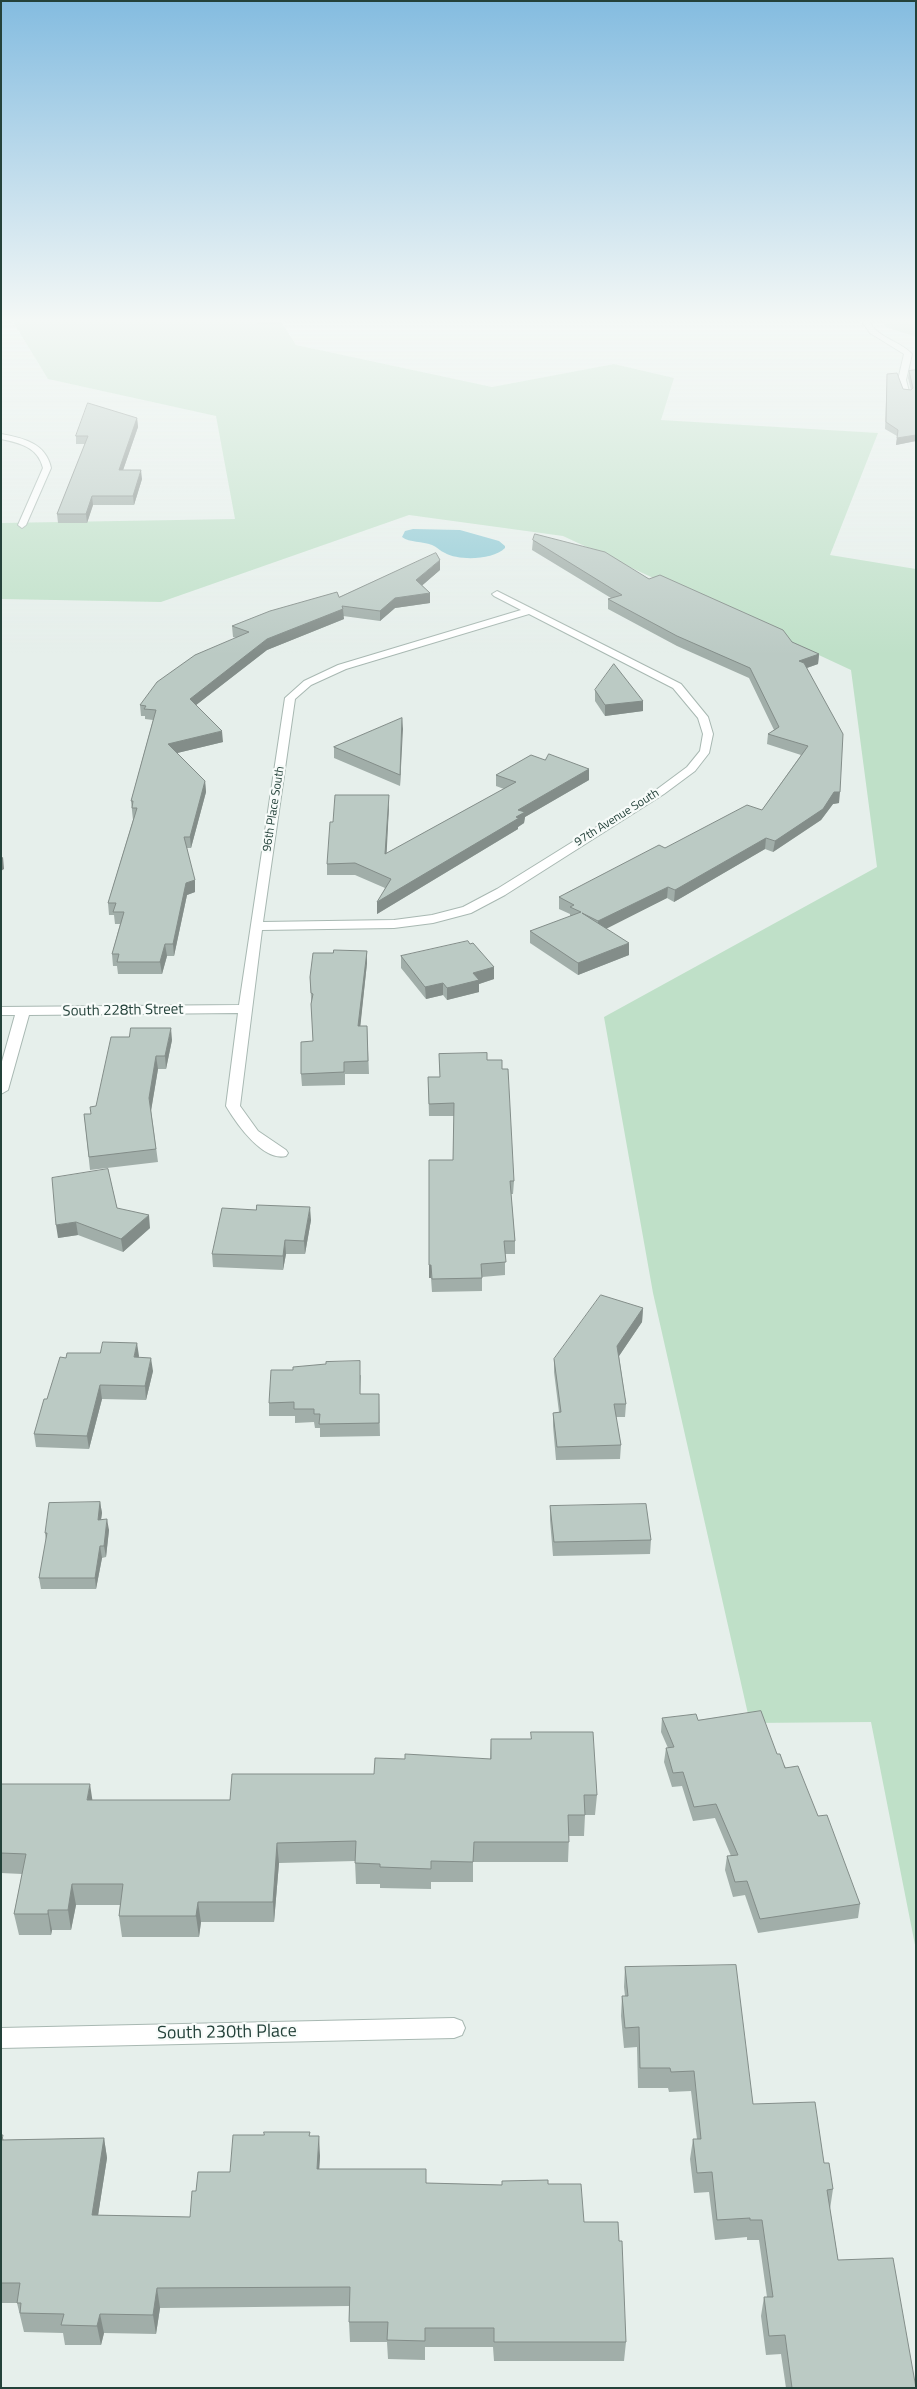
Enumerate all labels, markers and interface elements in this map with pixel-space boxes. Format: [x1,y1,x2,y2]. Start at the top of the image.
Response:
street label: 96th Place South [260,765,288,853]
street label: 97th Avenue South [572,786,662,850]
street label: South 228th Street [62,1001,184,1021]
street label: South 230th Place [157,2021,297,2045]

